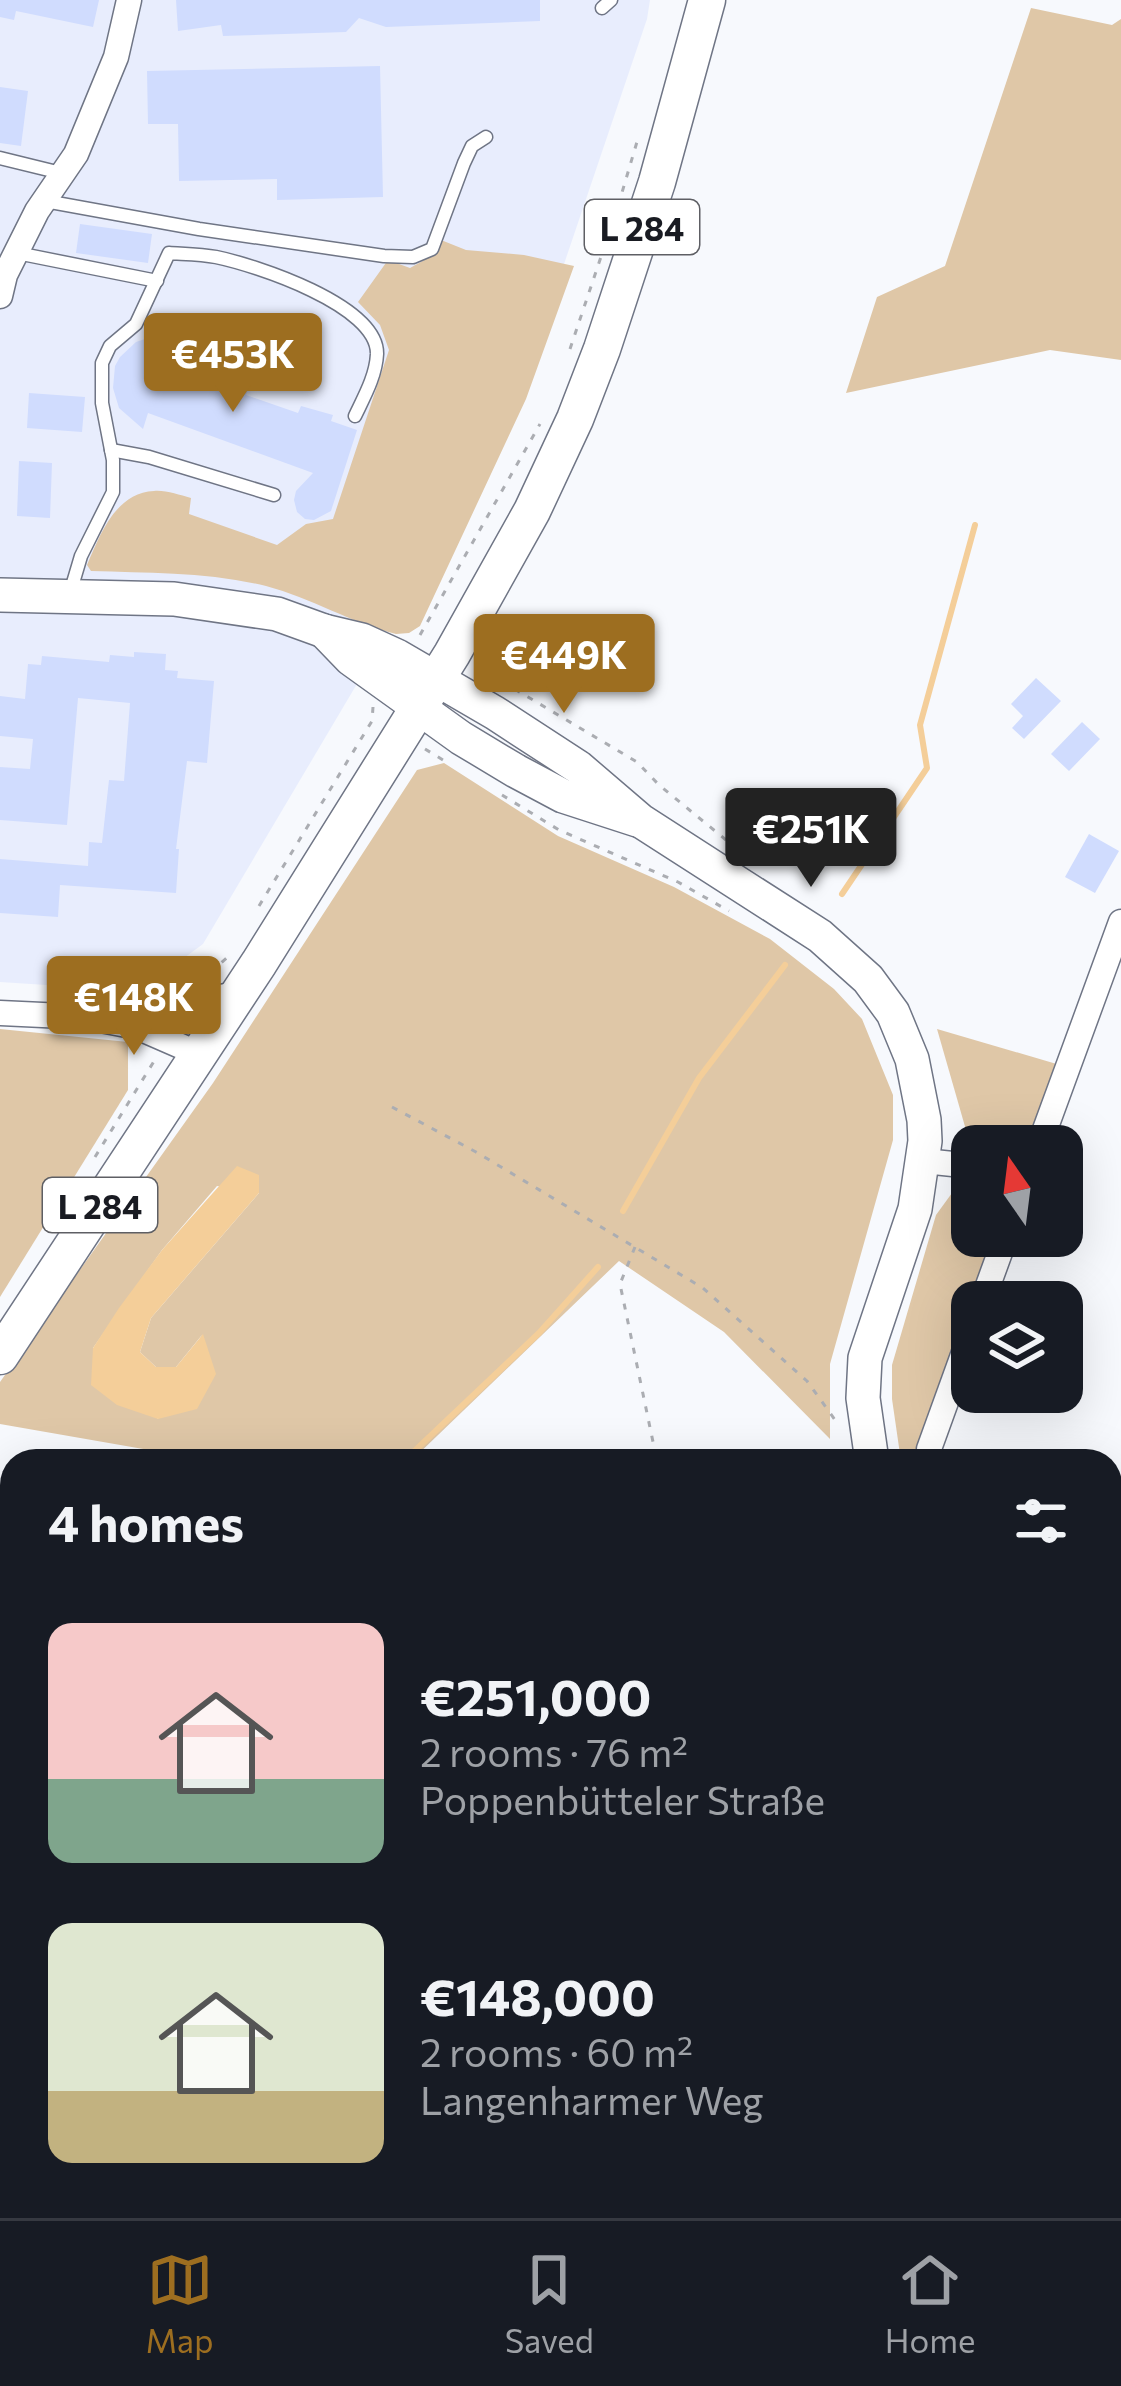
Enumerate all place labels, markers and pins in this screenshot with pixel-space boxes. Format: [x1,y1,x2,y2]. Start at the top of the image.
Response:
pin: €453K [149,313,317,415]
pin: €449K [480,614,648,716]
pin: €251K [727,788,895,890]
pin: €148K [50,956,218,1058]

